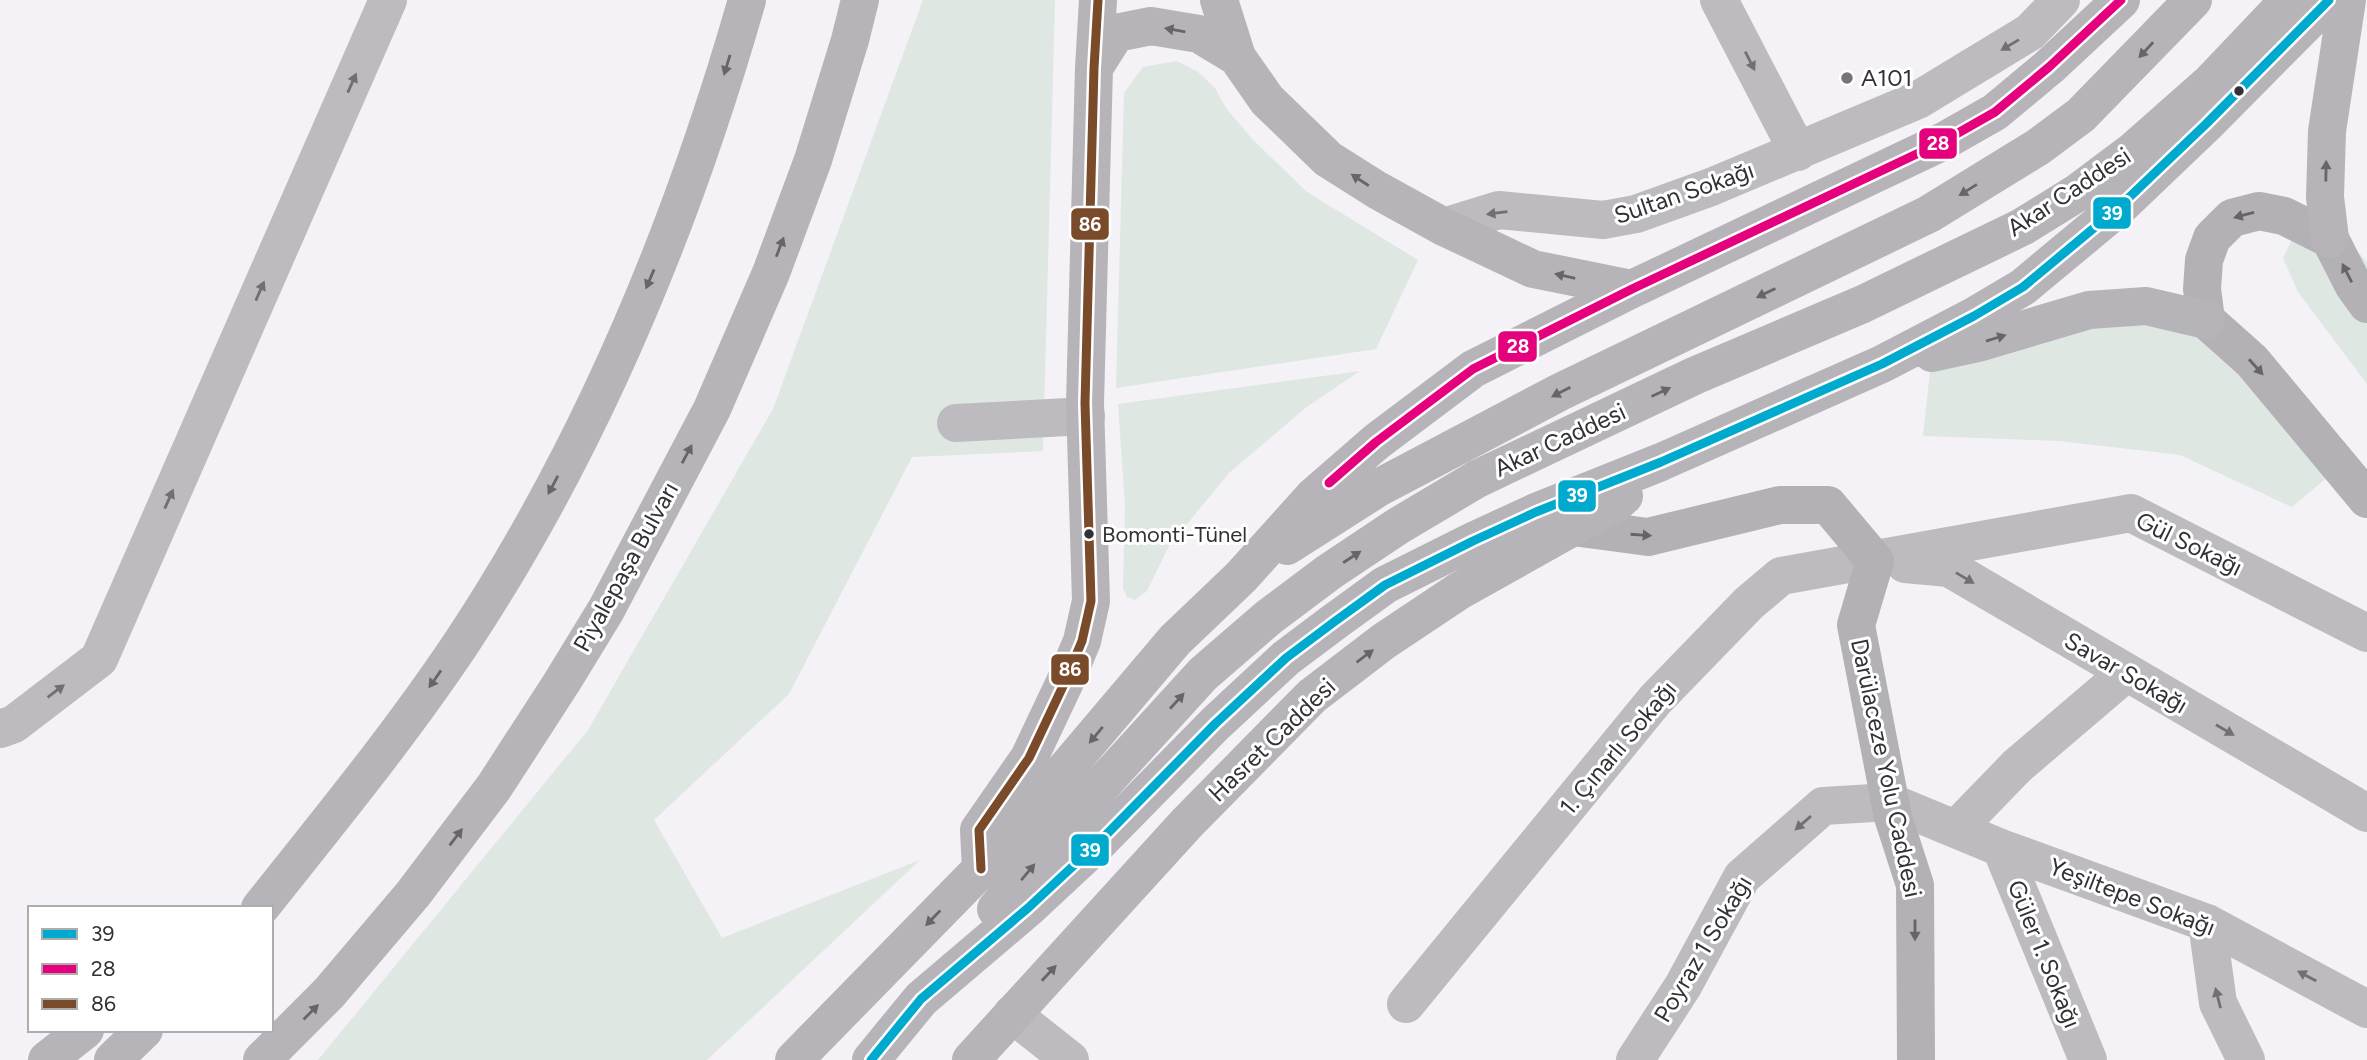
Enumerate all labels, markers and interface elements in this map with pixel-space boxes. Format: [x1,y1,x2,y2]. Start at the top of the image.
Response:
one-way arrow [1164,24,1186,35]
one-way arrow [2000,38,2019,51]
one-way arrow [2138,41,2154,58]
one-way arrow [1744,51,1756,71]
one-way arrow [722,55,732,76]
place label: A101 [1861,63,1912,92]
marker: A101 [1839,70,1855,86]
one-way arrow [346,73,358,93]
unlabelled marker [2232,84,2246,98]
line badge: 28 [1918,127,1958,160]
text: 28 [1927,132,1949,155]
street label: Akar Caddesi [2002,141,2136,242]
street label: Sultan Sokağı [1610,155,1758,230]
one-way arrow [2320,160,2332,182]
one-way arrow [1350,173,1370,186]
one-way arrow [1959,183,1978,196]
line badge: 39 [2092,196,2132,230]
text: 39 [2101,202,2123,225]
line badge: 86 [1070,207,1110,241]
one-way arrow [1486,208,1508,219]
one-way arrow [2232,210,2254,221]
text: 86 [1079,213,1101,236]
one-way arrow [775,236,786,257]
one-way arrow [2341,263,2353,282]
one-way arrow [644,269,656,289]
one-way arrow [1554,270,1576,281]
one-way arrow [255,280,266,301]
one-way arrow [1755,287,1776,298]
line badge: 28 [1497,330,1538,363]
one-way arrow [1986,332,2007,342]
text: 28 [1507,335,1529,358]
one-way arrow [2248,358,2264,376]
one-way arrow [1551,386,1571,397]
one-way arrow [1651,386,1671,398]
street label: Akar Caddesi [1490,397,1630,483]
one-way arrow [682,444,693,464]
one-way arrow [547,475,559,495]
street label: Piyalepaşa Bulvarı [567,477,684,657]
line badge: 39 [1557,479,1597,513]
text: 39 [1566,484,1588,507]
one-way arrow [164,489,175,510]
street label: Gül Sokağı [2131,505,2247,582]
place label: Bomonti-Tünel [1102,521,1247,548]
marker: Bomonti-Tünel [1082,527,1096,541]
one-way arrow [1630,530,1652,541]
one-way arrow [1343,550,1362,563]
one-way arrow [1956,572,1975,584]
street label: Savar Sokağı [2060,626,2193,719]
street label: Darülaceze Yolu Caddesi [1845,636,1928,900]
one-way arrow [1356,650,1374,664]
line badge: 86 [1050,653,1090,686]
text: 86 [1059,658,1081,681]
one-way arrow [428,670,442,688]
street label: Hasret Caddesi [1202,672,1341,807]
street label: 1. Çınarlı Sokağı [1553,675,1682,821]
one-way arrow [47,684,66,698]
one-way arrow [1169,693,1185,710]
one-way arrow [2215,724,2234,736]
one-way arrow [1088,725,1103,743]
one-way arrow [1795,815,1812,830]
one-way arrow [449,828,463,846]
line badge: 39 [1070,833,1110,867]
text: 39 [1079,839,1101,862]
street label: Yeşiltepe Sokağı [2045,852,2219,942]
one-way arrow [1020,864,1035,882]
street label: Poyraz 1 Sokağı [1647,870,1758,1027]
street label: Güler 1. Sokağı [2002,876,2087,1032]
legend [28,906,273,1032]
one-way arrow [925,909,941,926]
one-way arrow [1909,920,1921,942]
text: 39 [91,921,114,946]
text: 28 [91,956,116,981]
one-way arrow [1041,965,1057,982]
one-way arrow [2297,970,2317,982]
one-way arrow [2212,987,2223,1009]
text: 86 [91,991,116,1016]
one-way arrow [302,1003,319,1020]

